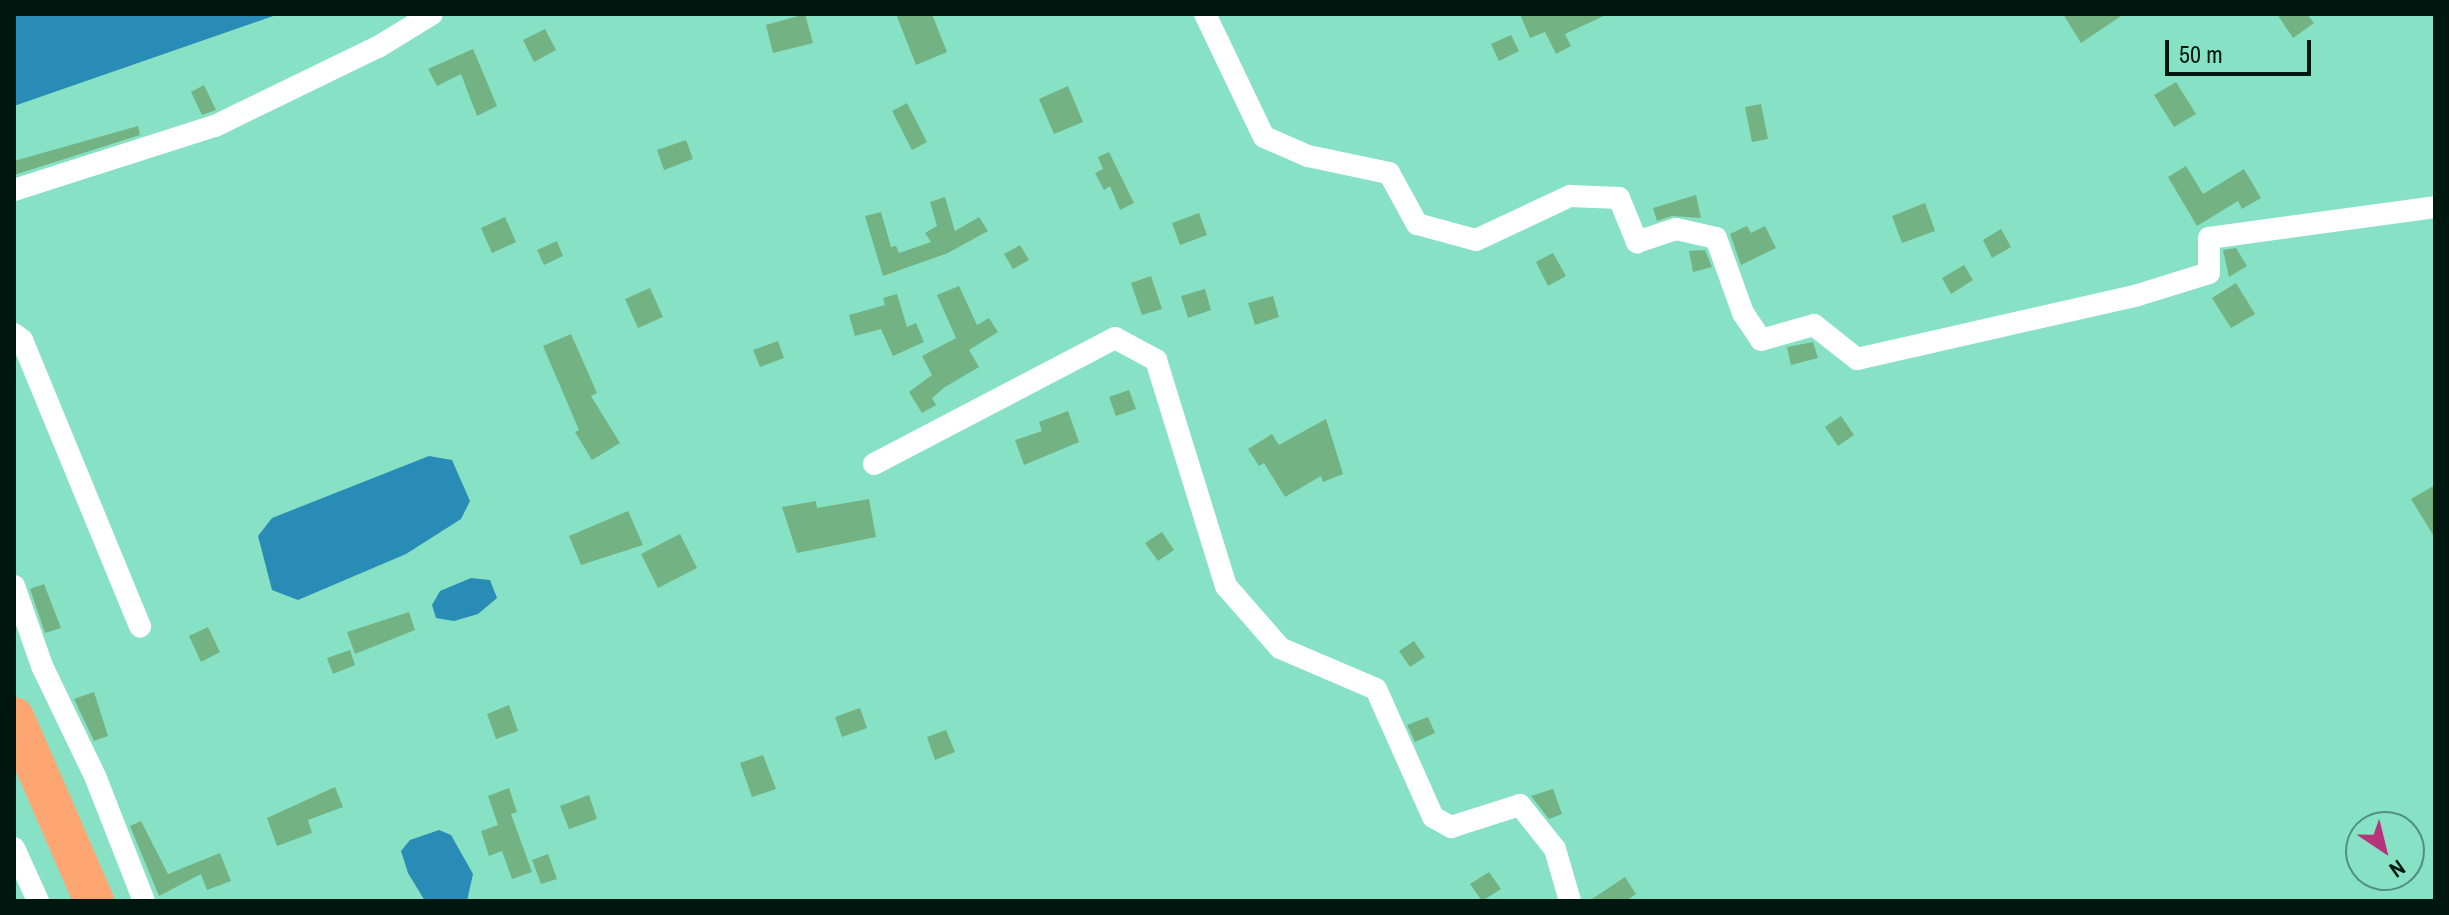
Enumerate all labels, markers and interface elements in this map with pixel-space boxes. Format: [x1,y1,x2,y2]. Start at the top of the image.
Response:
scale bar [2169,24,2315,74]
text: 50 m [2179,38,2223,70]
north arrow [2345,811,2425,891]
text: N [2384,853,2412,885]

